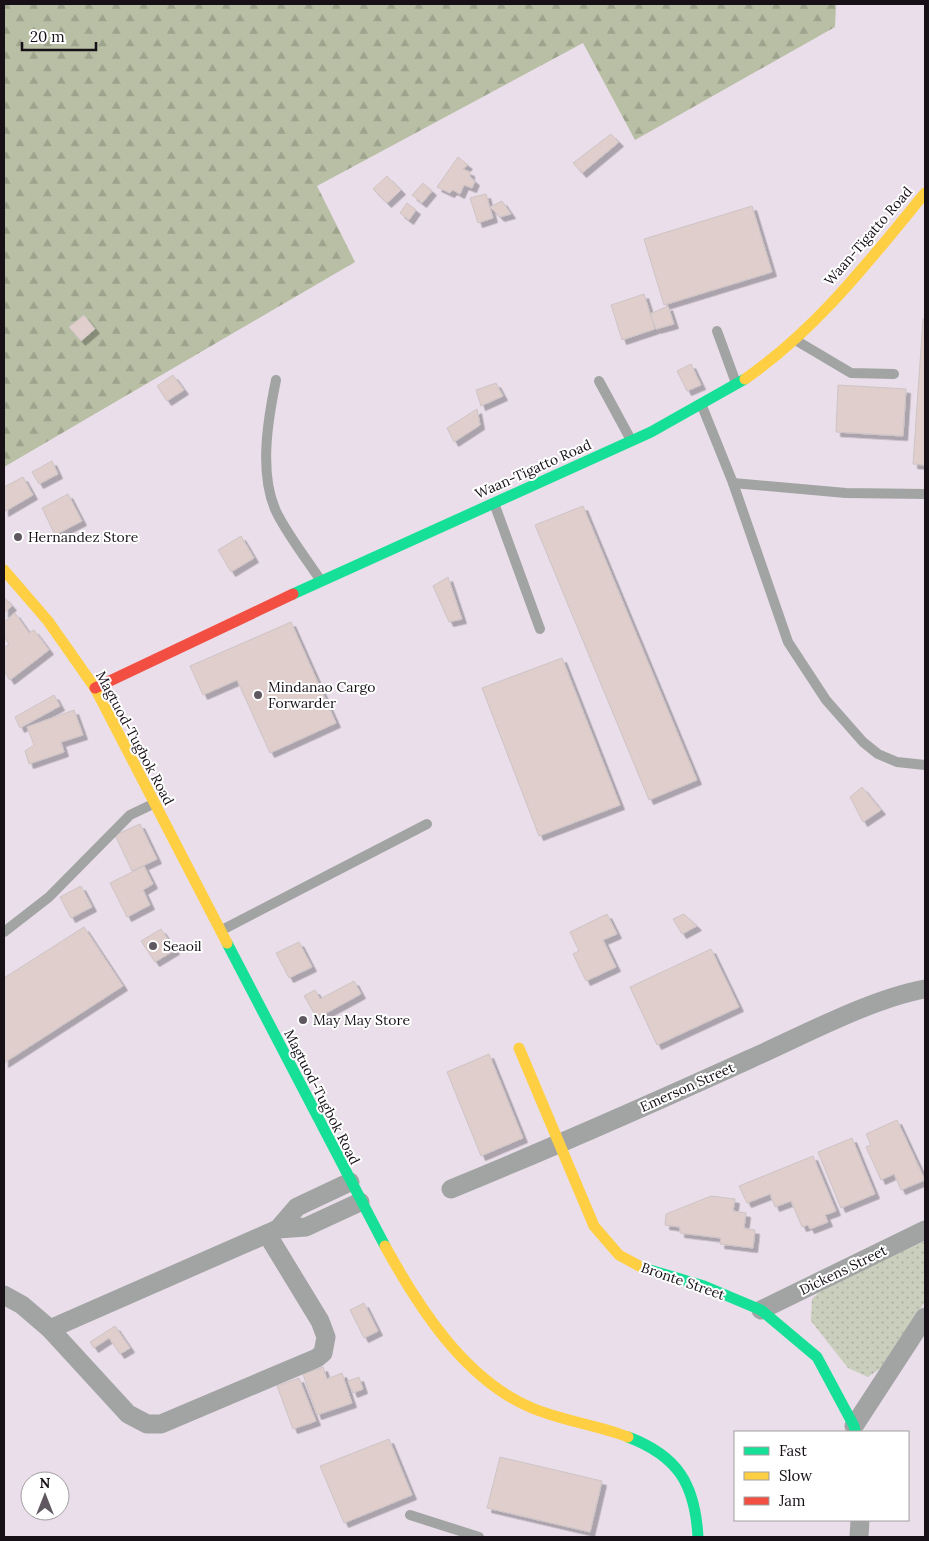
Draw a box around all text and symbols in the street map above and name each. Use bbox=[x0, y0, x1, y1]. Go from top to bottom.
scale bar bbox=[22, 20, 96, 52]
text: 20 m bbox=[30, 27, 65, 46]
street label: Waan-Tigatto Road bbox=[820, 183, 916, 289]
street label: Waan-Tigatto Road bbox=[472, 435, 594, 503]
place label: Hernandez Store bbox=[28, 528, 139, 546]
marker: Hernandez Store bbox=[12, 531, 24, 543]
street label: Magtuod-Tugbok Road bbox=[92, 668, 178, 808]
place label: Mindanao Cargo Forwarder bbox=[268, 678, 375, 712]
marker: Mindanao Cargo Forwarder bbox=[252, 689, 264, 701]
place label: Seaoil bbox=[163, 937, 202, 955]
marker: Seaoil bbox=[147, 940, 159, 952]
place label: May May Store bbox=[313, 1011, 410, 1029]
marker: May May Store bbox=[297, 1014, 309, 1026]
street label: Magtuod-Tugbok Road bbox=[280, 1026, 364, 1168]
street label: Emerson Street bbox=[637, 1058, 738, 1116]
street label: Dickens Street bbox=[796, 1241, 890, 1299]
street label: Bronte Street bbox=[639, 1258, 728, 1304]
legend bbox=[734, 1431, 909, 1521]
text: Fast bbox=[779, 1441, 807, 1460]
text: Slow bbox=[779, 1466, 812, 1485]
north arrow bbox=[20, 1471, 70, 1521]
text: N bbox=[40, 1474, 51, 1492]
text: Jam bbox=[778, 1491, 806, 1510]

